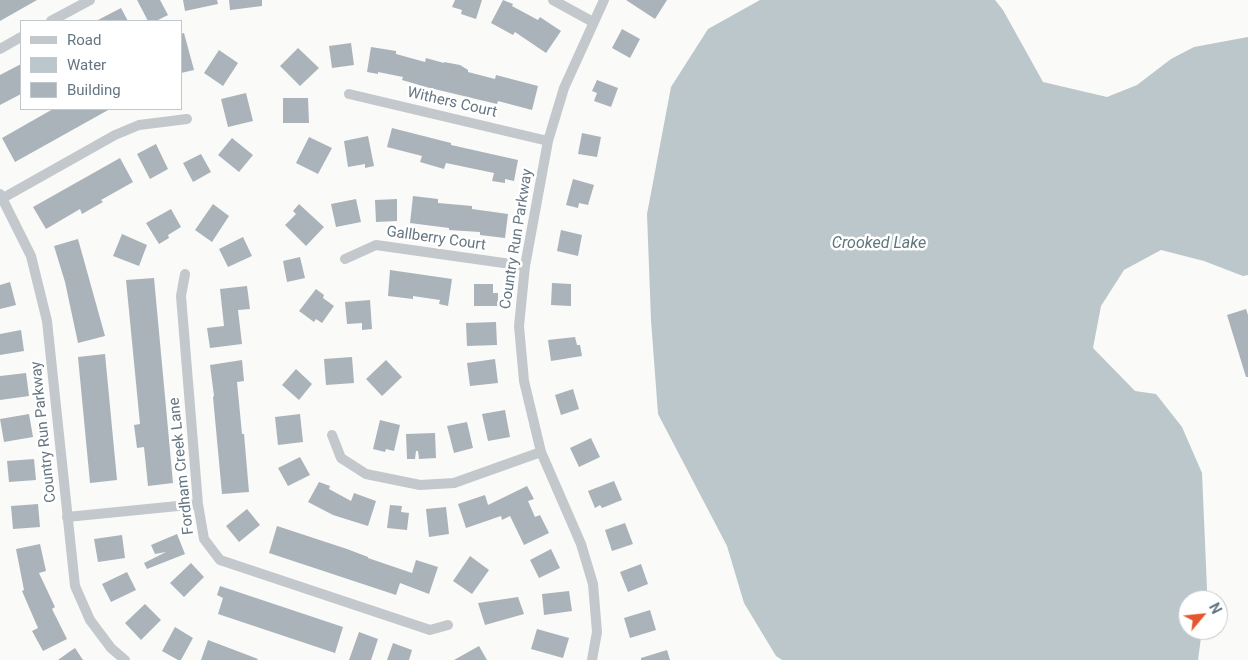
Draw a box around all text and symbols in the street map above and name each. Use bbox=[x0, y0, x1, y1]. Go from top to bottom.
legend bbox=[20, 20, 182, 110]
text: Road bbox=[67, 31, 101, 49]
text: Water bbox=[67, 56, 106, 74]
text: Building bbox=[67, 81, 121, 99]
street label: Withers Court bbox=[405, 84, 499, 122]
street label: Country Run Parkway bbox=[497, 167, 537, 311]
street label: Gallberry Court bbox=[385, 223, 487, 255]
water label: Crooked Lake bbox=[832, 234, 926, 254]
street label: Country Run Parkway bbox=[28, 360, 60, 504]
street label: Fordham Creek Lane bbox=[166, 397, 198, 535]
north arrow bbox=[1178, 590, 1228, 640]
text: N bbox=[1206, 600, 1225, 617]

